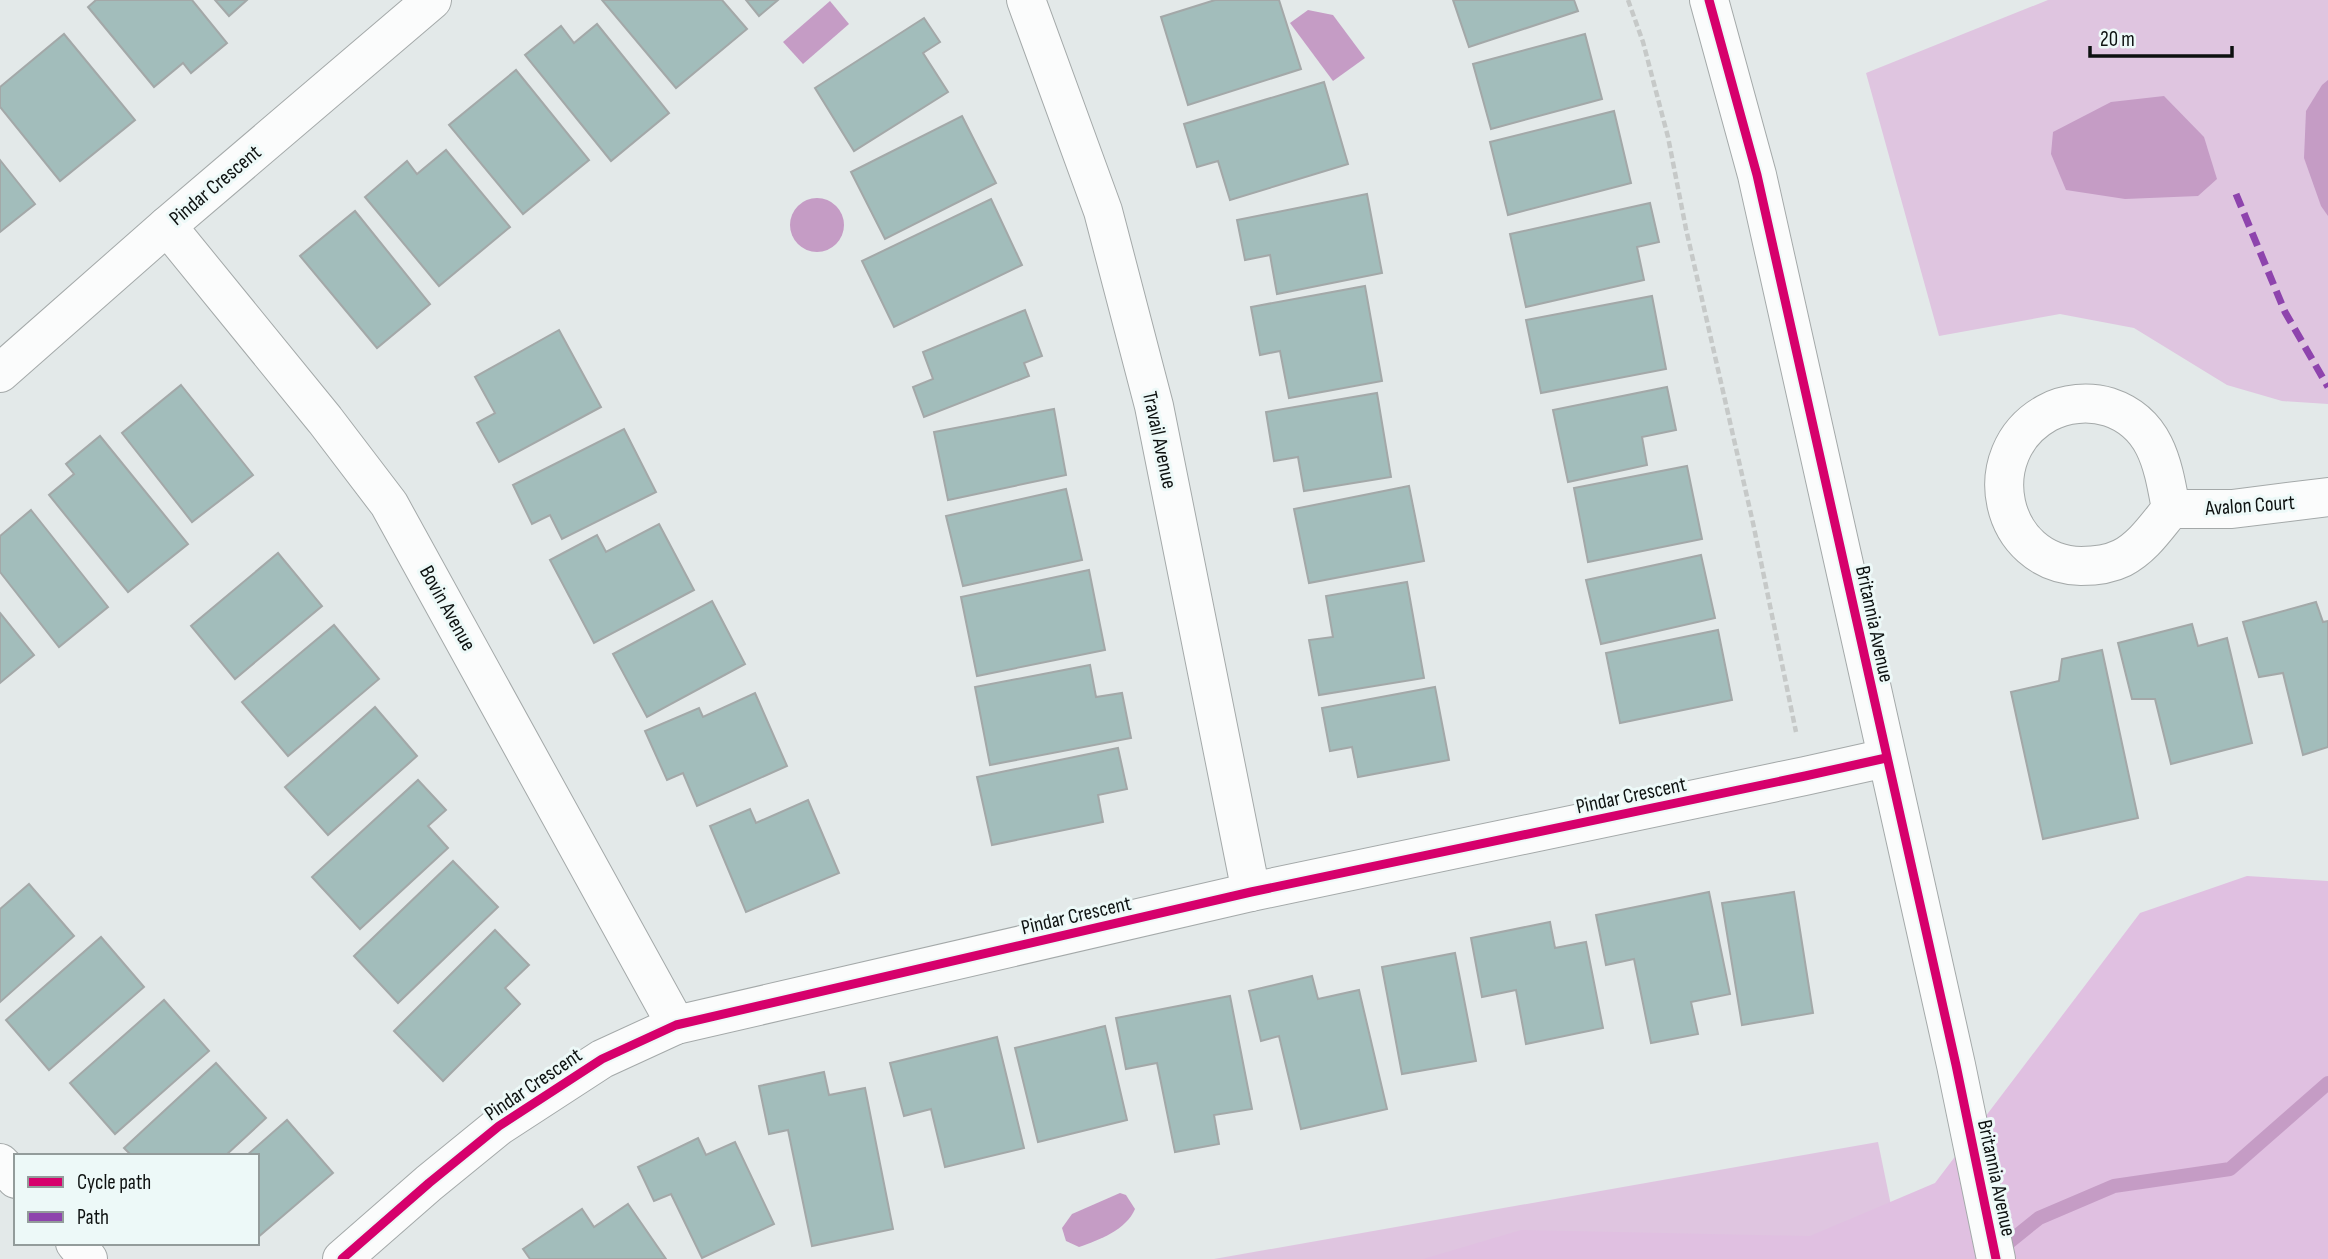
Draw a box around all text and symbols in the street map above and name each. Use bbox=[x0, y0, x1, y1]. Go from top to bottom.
scale bar bbox=[2090, 14, 2232, 58]
text: 20 m bbox=[2100, 27, 2135, 52]
street label: Pindar Crescent bbox=[164, 140, 266, 231]
street label: Travail Avenue bbox=[1137, 389, 1182, 491]
street label: Avalon Court bbox=[2203, 490, 2296, 521]
street label: Bovin Avenue bbox=[414, 561, 481, 655]
street label: Britannia Avenue bbox=[1850, 564, 1899, 685]
street label: Pindar Crescent bbox=[1574, 772, 1689, 819]
street label: Pindar Crescent bbox=[1019, 891, 1134, 940]
street label: Pindar Crescent bbox=[480, 1043, 587, 1126]
street label: Britannia Avenue bbox=[1972, 1118, 2021, 1239]
legend bbox=[14, 1154, 259, 1245]
text: Cycle path bbox=[77, 1170, 151, 1195]
text: Path bbox=[77, 1205, 109, 1230]

